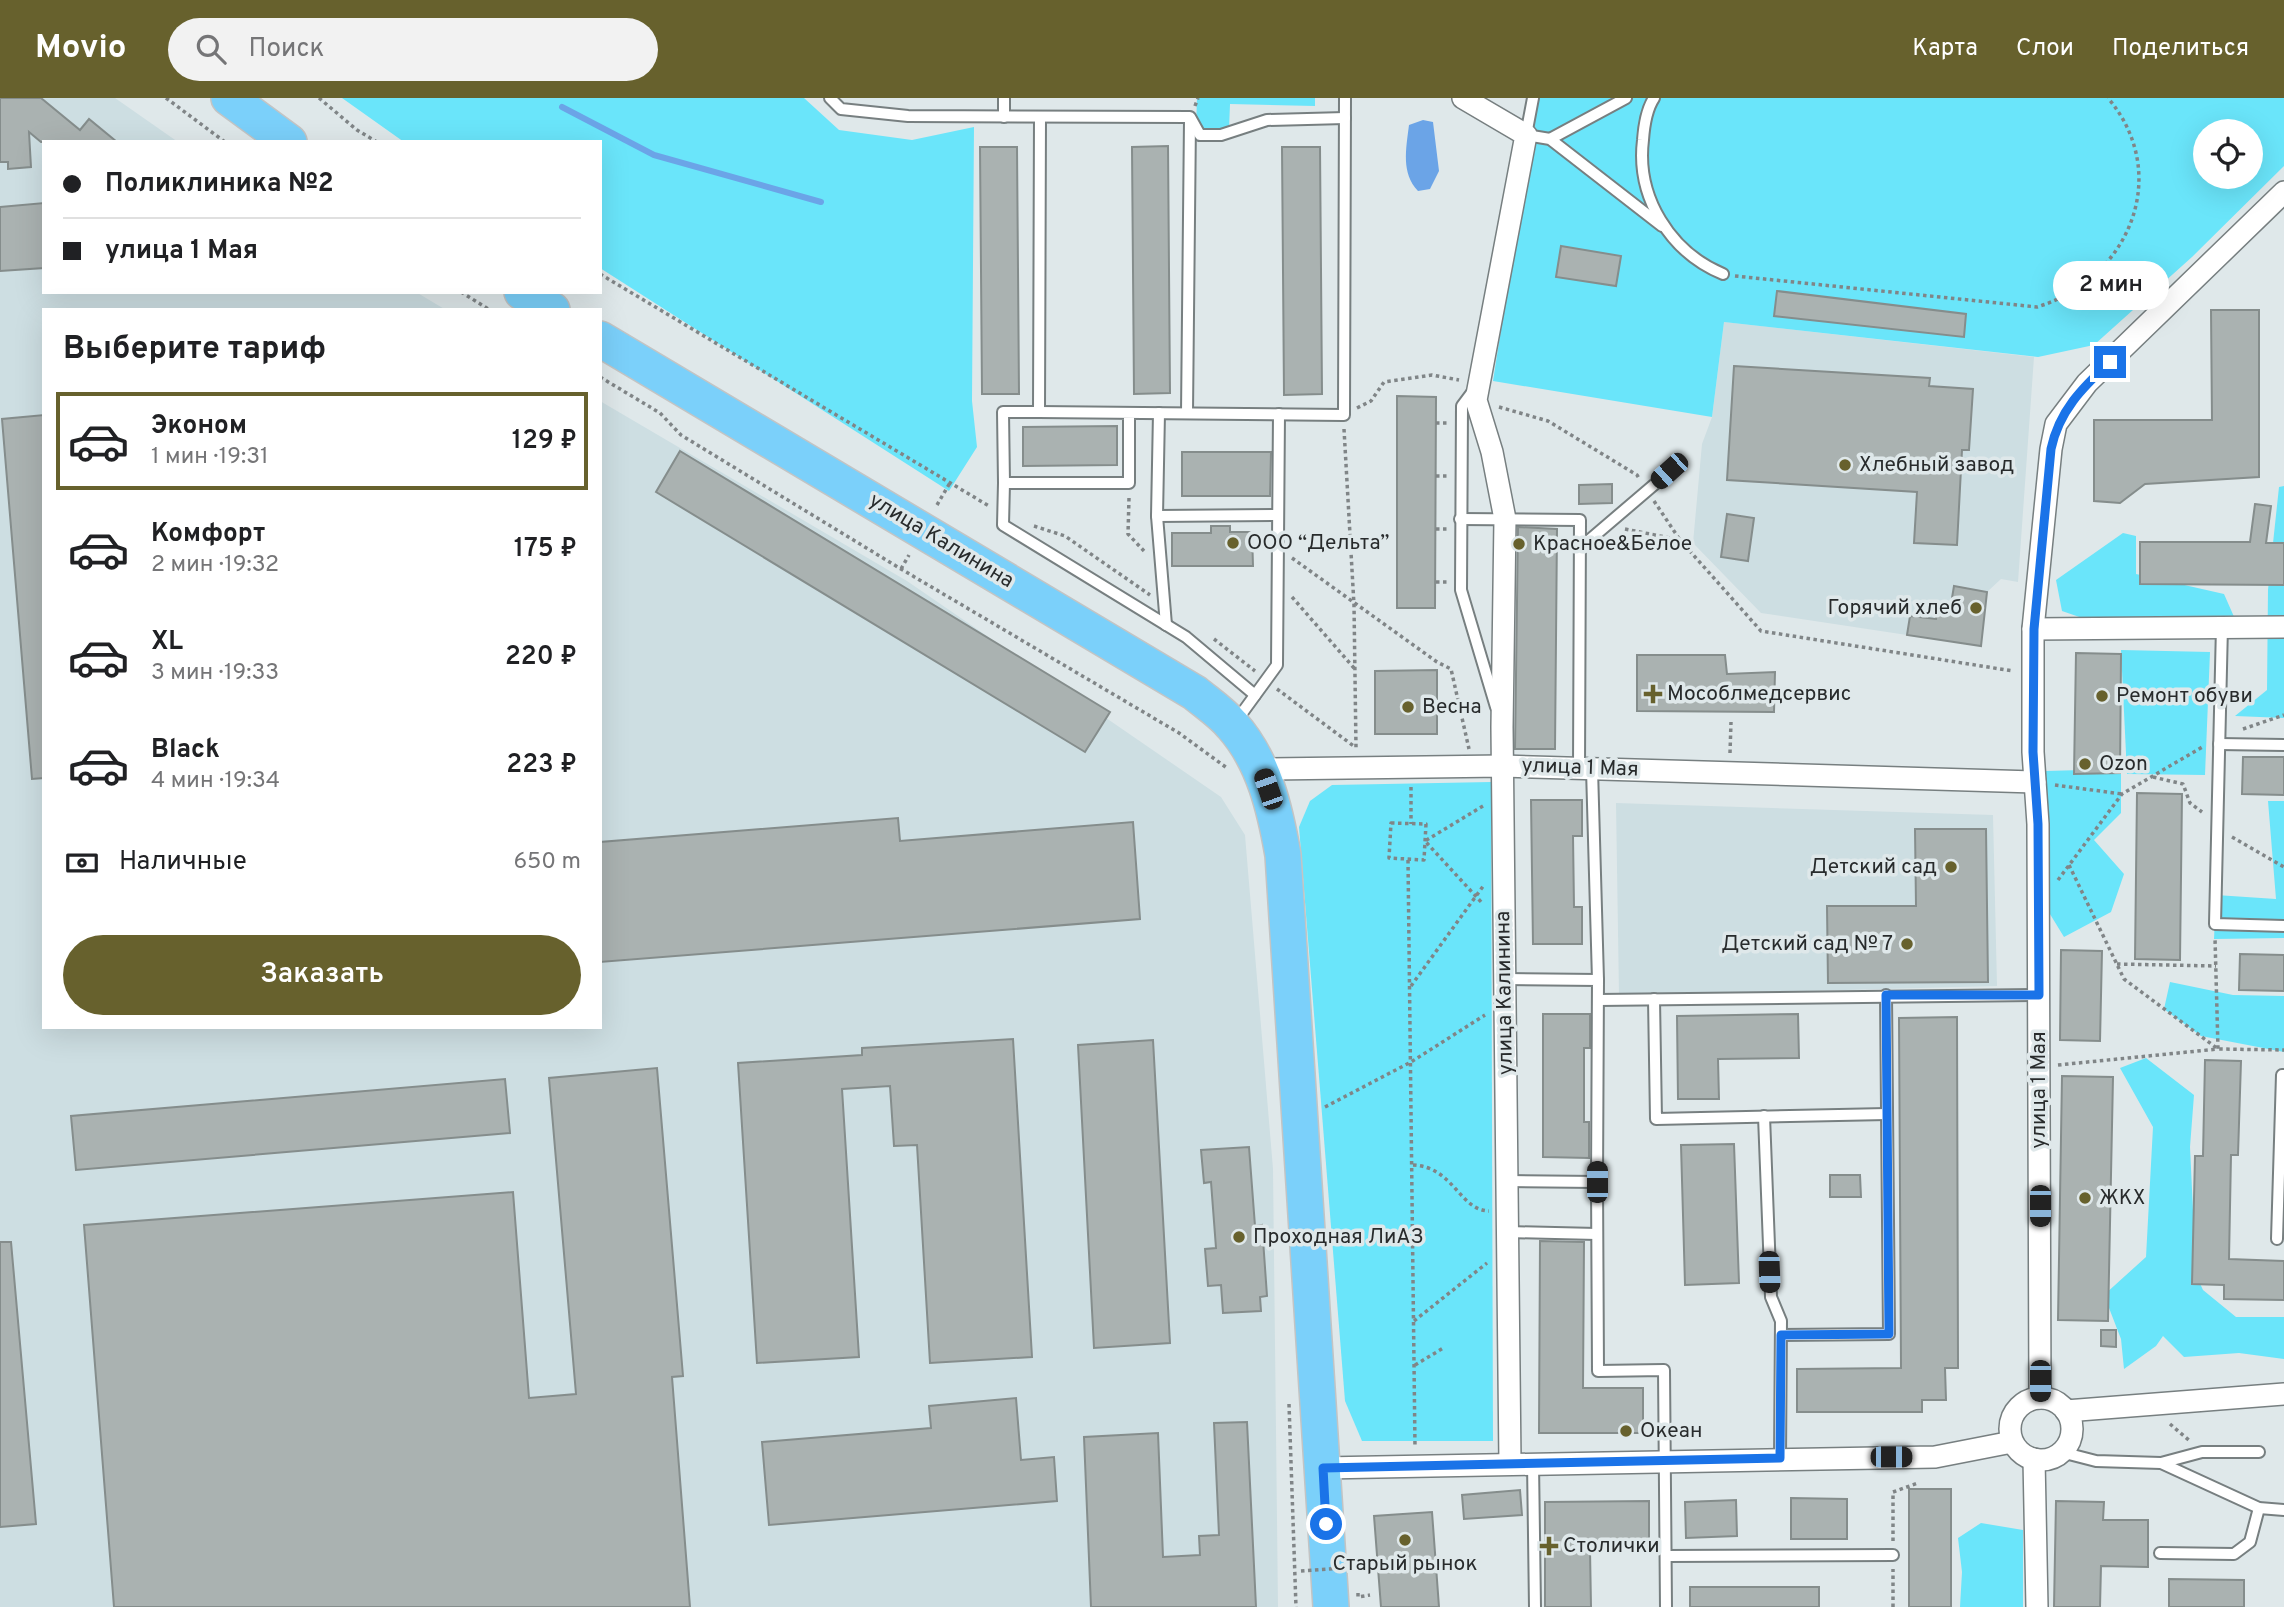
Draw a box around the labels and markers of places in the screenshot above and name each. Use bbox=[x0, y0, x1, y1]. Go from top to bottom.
place label: Хлебный завод bbox=[1859, 452, 2014, 479]
marker: Хлебный завод bbox=[1837, 457, 1853, 473]
place label: ООО “Дельта” bbox=[1247, 530, 1389, 557]
place label: Красное&Белое bbox=[1533, 531, 1692, 558]
marker: ООО “Дельта” bbox=[1225, 535, 1241, 551]
marker: Красное&Белое bbox=[1511, 536, 1527, 552]
place label: Горячий хлеб bbox=[1828, 595, 1962, 622]
marker: Горячий хлеб bbox=[1968, 600, 1984, 616]
place label: Мособлмедсервис bbox=[1667, 681, 1851, 708]
place label: Ремонт обуви bbox=[2116, 683, 2253, 710]
marker: Мособлмедсервис bbox=[1645, 686, 1661, 702]
marker: Ремонт обуви bbox=[2094, 688, 2110, 704]
place label: Весна bbox=[1422, 694, 1482, 721]
marker: Весна bbox=[1400, 699, 1416, 715]
place label: Ozon bbox=[2099, 751, 2148, 778]
marker: Ozon bbox=[2077, 756, 2093, 772]
place label: Детский сад bbox=[1810, 854, 1937, 881]
marker: Детский сад bbox=[1943, 859, 1959, 875]
place label: Детский сад № 7 bbox=[1721, 931, 1893, 958]
marker: Детский сад № 7 bbox=[1899, 936, 1915, 952]
place label: ЖКХ bbox=[2099, 1185, 2145, 1212]
marker: ЖКХ bbox=[2077, 1190, 2093, 1206]
place label: Проходная ЛиАЗ bbox=[1253, 1224, 1424, 1251]
marker: Проходная ЛиАЗ bbox=[1231, 1229, 1247, 1245]
place label: Океан bbox=[1640, 1418, 1702, 1445]
marker: Океан bbox=[1618, 1423, 1634, 1439]
marker: Старый рынок bbox=[1397, 1532, 1413, 1548]
place label: Столички bbox=[1563, 1533, 1660, 1560]
marker: Столички bbox=[1541, 1538, 1557, 1554]
place label: Старый рынок bbox=[1333, 1551, 1477, 1578]

